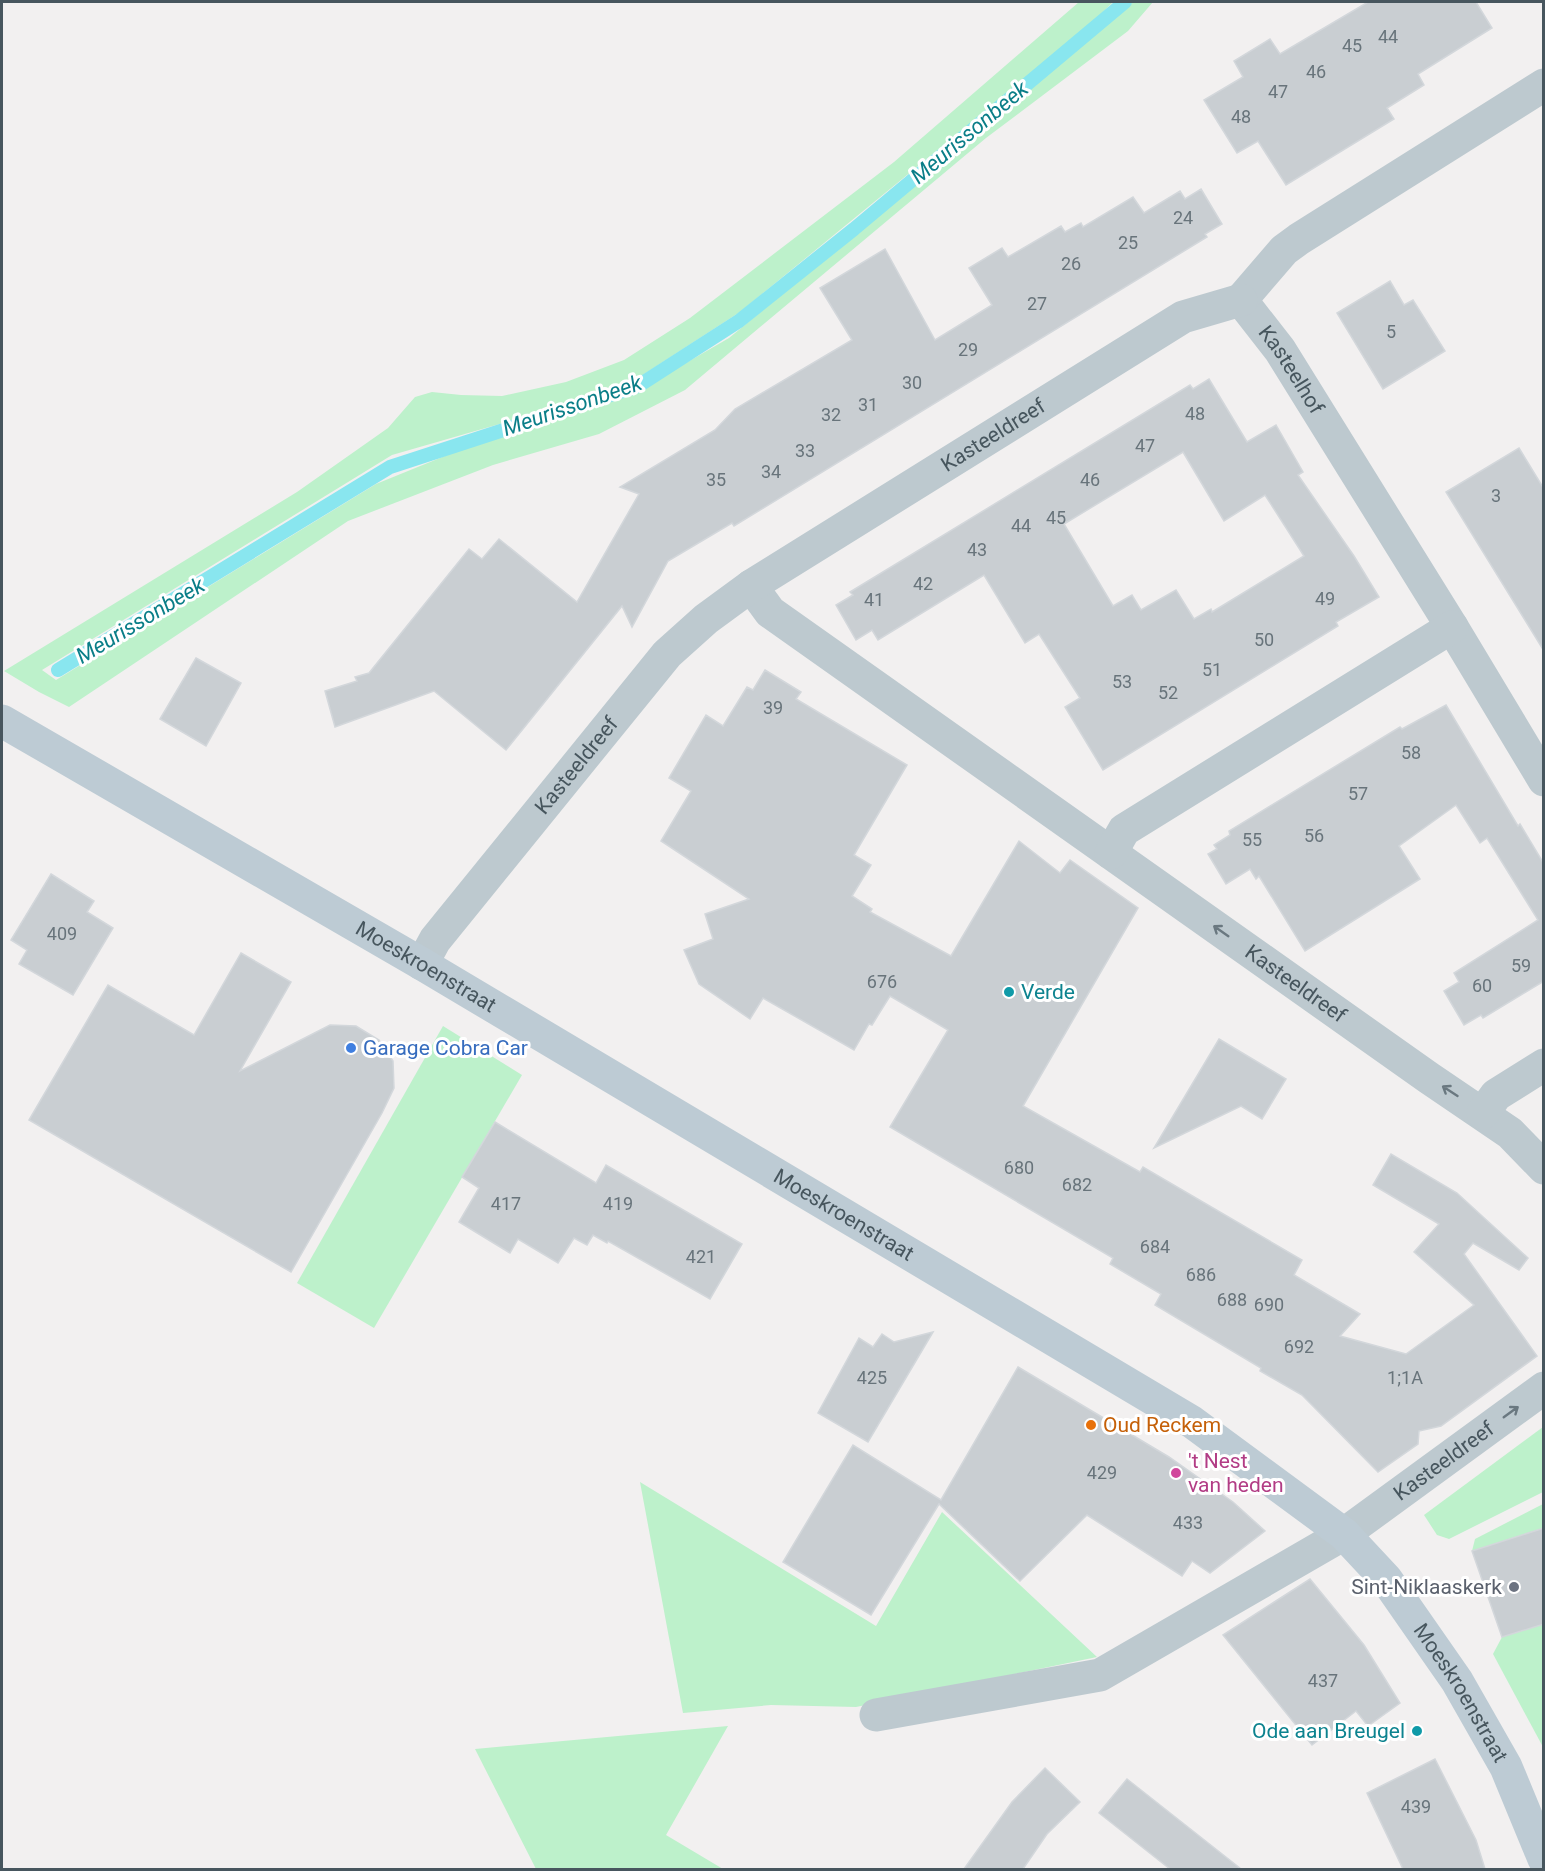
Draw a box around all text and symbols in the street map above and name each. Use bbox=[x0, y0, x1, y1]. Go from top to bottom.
house number: 44 bbox=[1378, 26, 1398, 47]
house number: 45 bbox=[1342, 35, 1362, 56]
house number: 46 bbox=[1306, 61, 1326, 82]
water label: Meurissonbeek bbox=[906, 75, 1034, 189]
house number: 47 bbox=[1268, 81, 1288, 102]
house number: 48 bbox=[1231, 106, 1251, 127]
house number: 24 bbox=[1173, 207, 1193, 228]
house number: 25 bbox=[1118, 232, 1138, 253]
house number: 26 bbox=[1061, 253, 1081, 274]
house number: 27 bbox=[1027, 293, 1047, 314]
street label: Kasteelhof bbox=[1253, 321, 1329, 419]
house number: 5 bbox=[1386, 321, 1396, 342]
house number: 29 bbox=[958, 339, 978, 360]
water label: Meurissonbeek bbox=[499, 370, 646, 441]
house number: 30 bbox=[902, 372, 922, 393]
street label: Kasteeldreef bbox=[937, 393, 1050, 477]
house number: 31 bbox=[858, 394, 878, 415]
house number: 48 bbox=[1185, 403, 1205, 424]
house number: 32 bbox=[821, 404, 841, 425]
house number: 47 bbox=[1135, 435, 1155, 456]
house number: 33 bbox=[795, 440, 815, 461]
house number: 34 bbox=[761, 461, 781, 482]
house number: 35 bbox=[706, 469, 726, 490]
house number: 46 bbox=[1080, 469, 1100, 490]
house number: 3 bbox=[1491, 485, 1501, 506]
house number: 45 bbox=[1046, 507, 1066, 528]
house number: 44 bbox=[1011, 515, 1031, 536]
house number: 43 bbox=[967, 539, 987, 560]
water label: Meurissonbeek bbox=[71, 572, 210, 669]
house number: 42 bbox=[913, 573, 933, 594]
house number: 49 bbox=[1315, 588, 1335, 609]
house number: 41 bbox=[864, 589, 884, 610]
house number: 50 bbox=[1254, 629, 1274, 650]
house number: 51 bbox=[1202, 659, 1222, 680]
house number: 53 bbox=[1112, 671, 1132, 692]
house number: 52 bbox=[1158, 682, 1178, 703]
house number: 39 bbox=[763, 697, 783, 718]
street label: Kasteeldreef bbox=[530, 712, 624, 819]
house number: 58 bbox=[1401, 742, 1421, 763]
house number: 57 bbox=[1348, 783, 1368, 804]
house number: 56 bbox=[1304, 825, 1324, 846]
house number: 55 bbox=[1242, 829, 1262, 850]
street label: Moeskroenstraat bbox=[351, 916, 501, 1017]
house number: 409 bbox=[47, 923, 77, 944]
one-way arrow bbox=[1214, 925, 1230, 937]
street label: Kasteeldreef bbox=[1241, 940, 1351, 1028]
house number: 59 bbox=[1511, 955, 1531, 976]
house number: 676 bbox=[867, 971, 897, 992]
house number: 60 bbox=[1472, 975, 1492, 996]
place label: Verde bbox=[1021, 980, 1075, 1004]
marker: Verde bbox=[1002, 985, 1016, 999]
place label: Garage Cobra Car bbox=[363, 1036, 528, 1060]
marker: Garage Cobra Car bbox=[344, 1041, 358, 1055]
one-way arrow bbox=[1442, 1085, 1459, 1097]
house number: 680 bbox=[1004, 1157, 1034, 1178]
street label: Moeskroenstraat bbox=[769, 1164, 918, 1266]
house number: 682 bbox=[1062, 1174, 1092, 1195]
house number: 417 bbox=[491, 1193, 521, 1214]
house number: 419 bbox=[603, 1193, 633, 1214]
house number: 684 bbox=[1140, 1236, 1170, 1257]
house number: 421 bbox=[686, 1246, 716, 1267]
house number: 686 bbox=[1186, 1264, 1216, 1285]
house number: 688 bbox=[1217, 1289, 1247, 1310]
house number: 690 bbox=[1254, 1294, 1284, 1315]
house number: 692 bbox=[1284, 1336, 1314, 1357]
house number: 425 bbox=[857, 1367, 887, 1388]
house number: 1;1A bbox=[1387, 1367, 1423, 1388]
one-way arrow bbox=[1503, 1406, 1519, 1418]
place label: Oud Reckem bbox=[1103, 1413, 1221, 1437]
street label: Kasteeldreef bbox=[1389, 1416, 1499, 1506]
marker: Oud Reckem bbox=[1084, 1418, 1098, 1432]
place label: 't Nest van heden bbox=[1188, 1449, 1284, 1497]
house number: 429 bbox=[1087, 1462, 1117, 1483]
marker: 't Nest van heden bbox=[1169, 1466, 1183, 1480]
house number: 433 bbox=[1173, 1512, 1203, 1533]
place label: Sint-Niklaaskerk bbox=[1351, 1575, 1502, 1599]
marker: Sint-Niklaaskerk bbox=[1507, 1580, 1521, 1594]
street label: Moeskroenstraat bbox=[1409, 1619, 1513, 1767]
house number: 437 bbox=[1308, 1670, 1338, 1691]
place label: Ode aan Breugel bbox=[1252, 1719, 1405, 1743]
marker: Ode aan Breugel bbox=[1410, 1724, 1424, 1738]
house number: 439 bbox=[1401, 1796, 1431, 1817]

